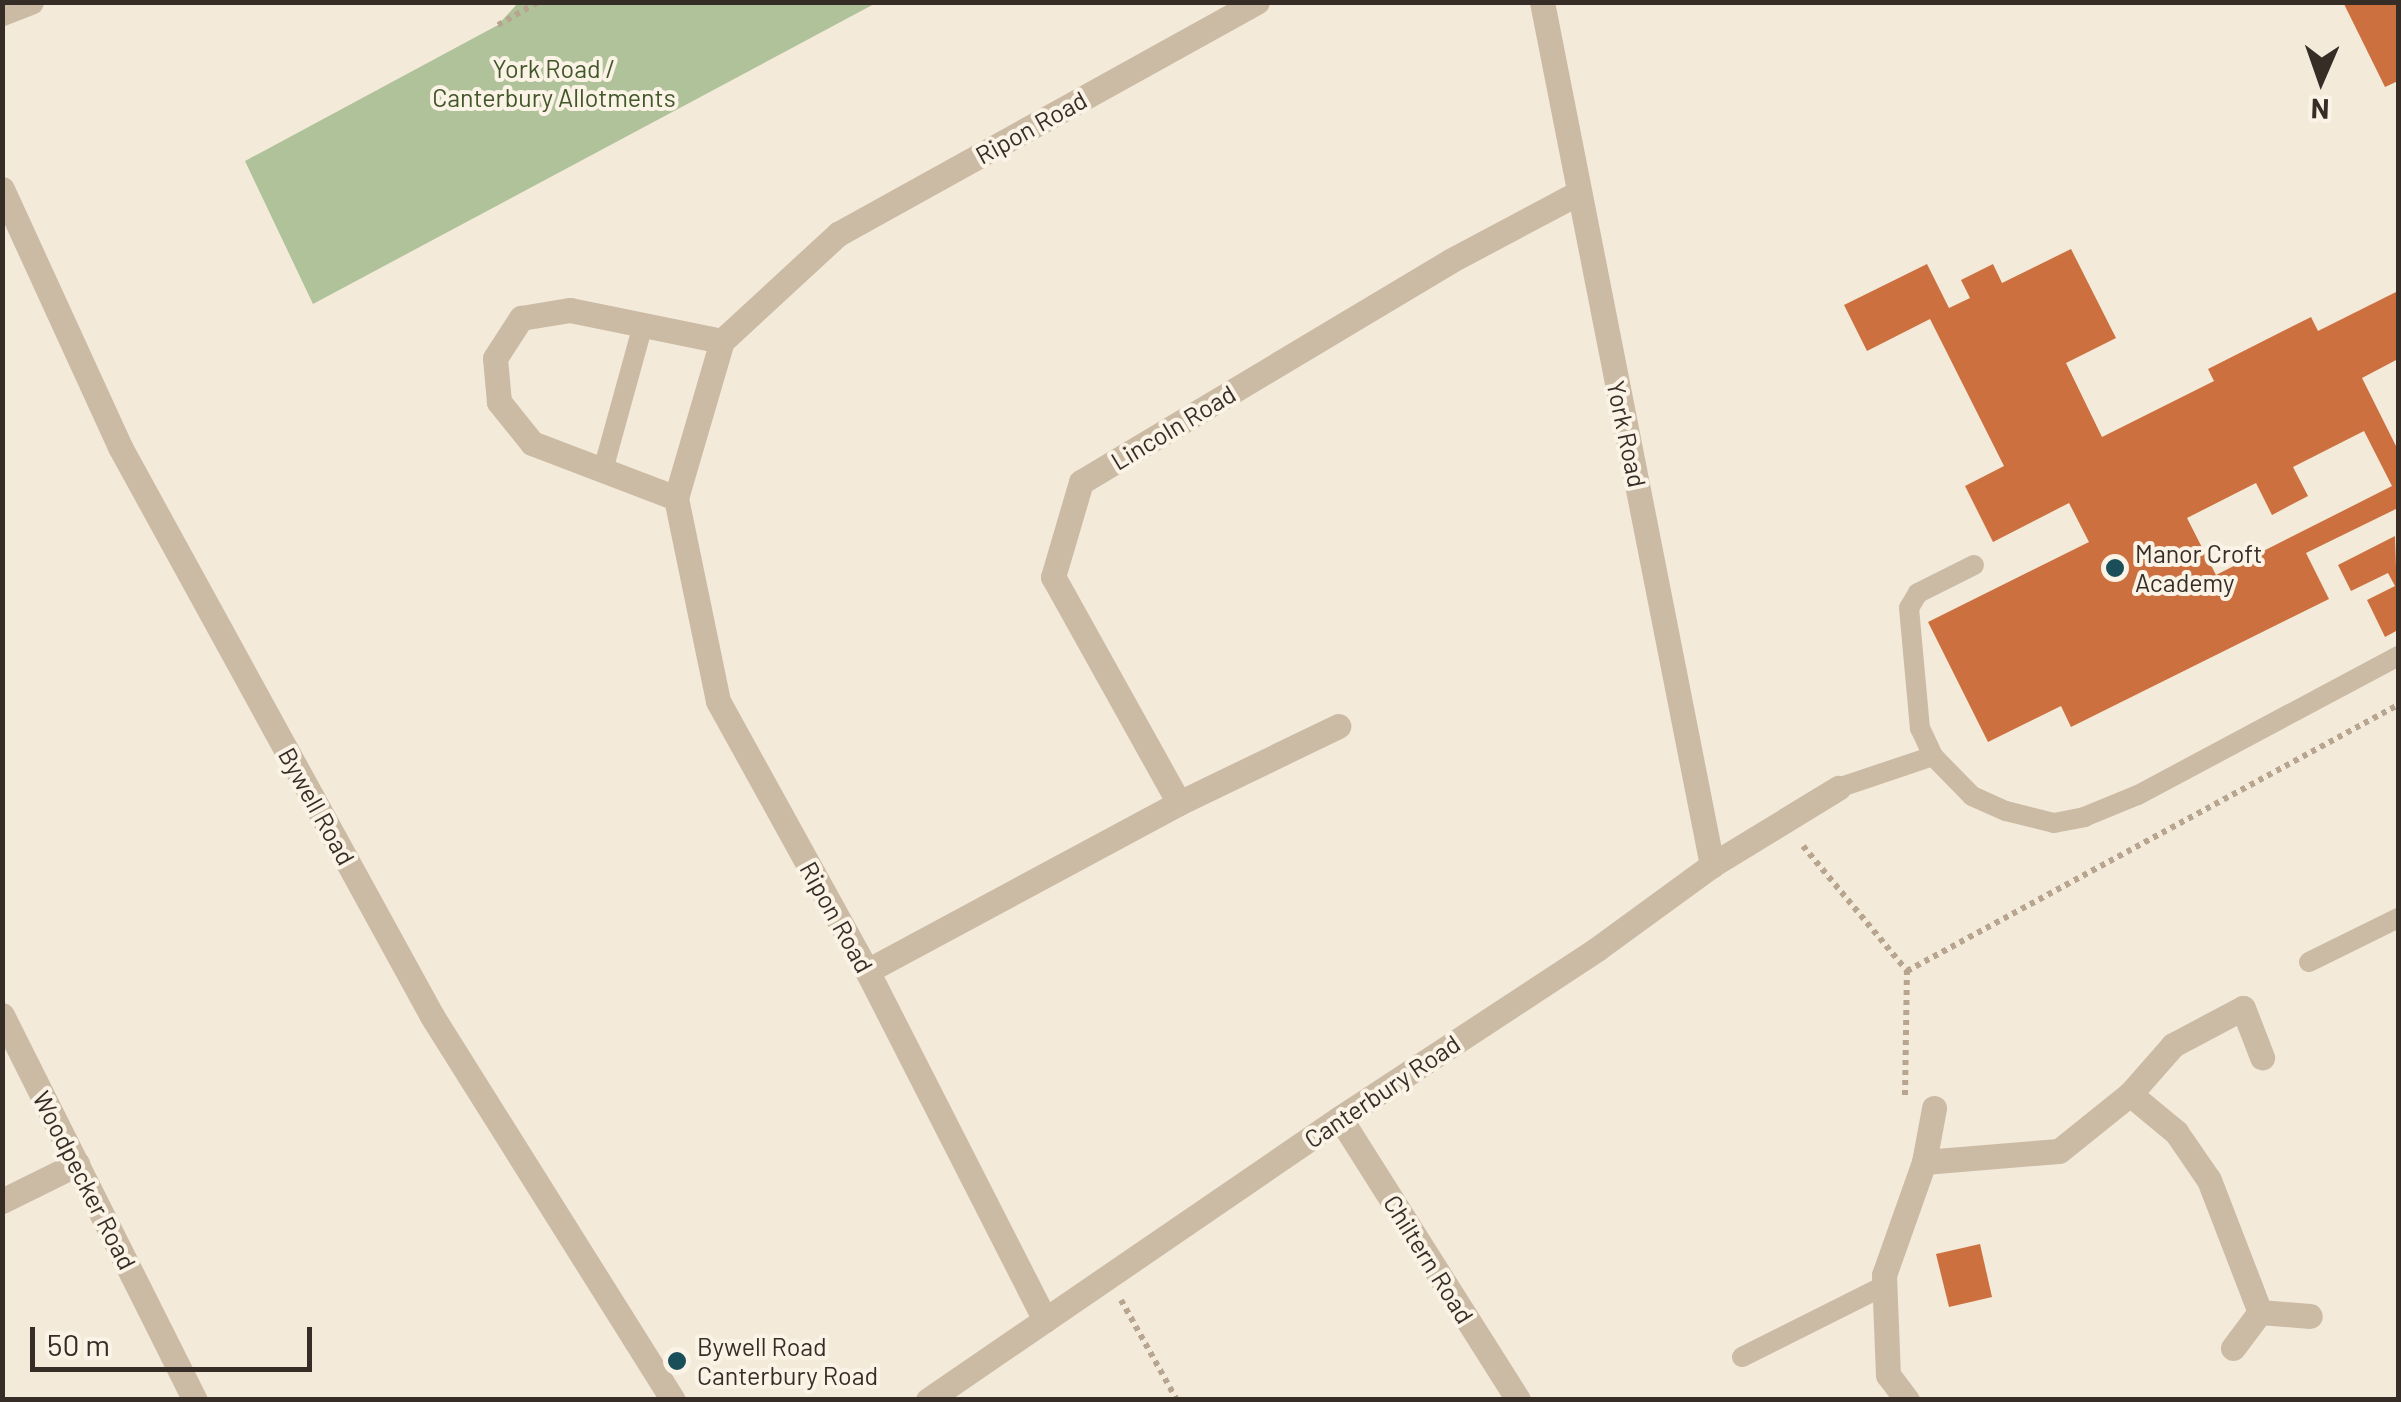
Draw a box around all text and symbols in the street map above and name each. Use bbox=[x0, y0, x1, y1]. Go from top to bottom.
north arrow bbox=[2271, 30, 2371, 130]
park label: York Road / Canterbury Allotments bbox=[432, 54, 676, 113]
street label: Ripon Road bbox=[970, 84, 1092, 170]
text: N bbox=[2310, 93, 2330, 127]
street label: Lincoln Road bbox=[1105, 378, 1241, 476]
street label: York Road bbox=[1601, 378, 1653, 490]
place label: Manor Croft Academy bbox=[2135, 539, 2262, 598]
marker: Manor Croft Academy bbox=[2104, 557, 2126, 579]
street label: Bywell Road bbox=[272, 742, 362, 870]
street label: Ripon Road bbox=[794, 856, 880, 978]
street label: Canterbury Road bbox=[1299, 1028, 1465, 1154]
street label: Woodpecker Road bbox=[27, 1086, 143, 1274]
street label: Chiltern Road bbox=[1378, 1189, 1480, 1329]
scale bar bbox=[35, 1307, 318, 1369]
text: 50 m bbox=[47, 1326, 110, 1362]
place label: Bywell Road Canterbury Road bbox=[697, 1332, 878, 1391]
marker: Bywell Road Canterbury Road bbox=[666, 1350, 688, 1372]

